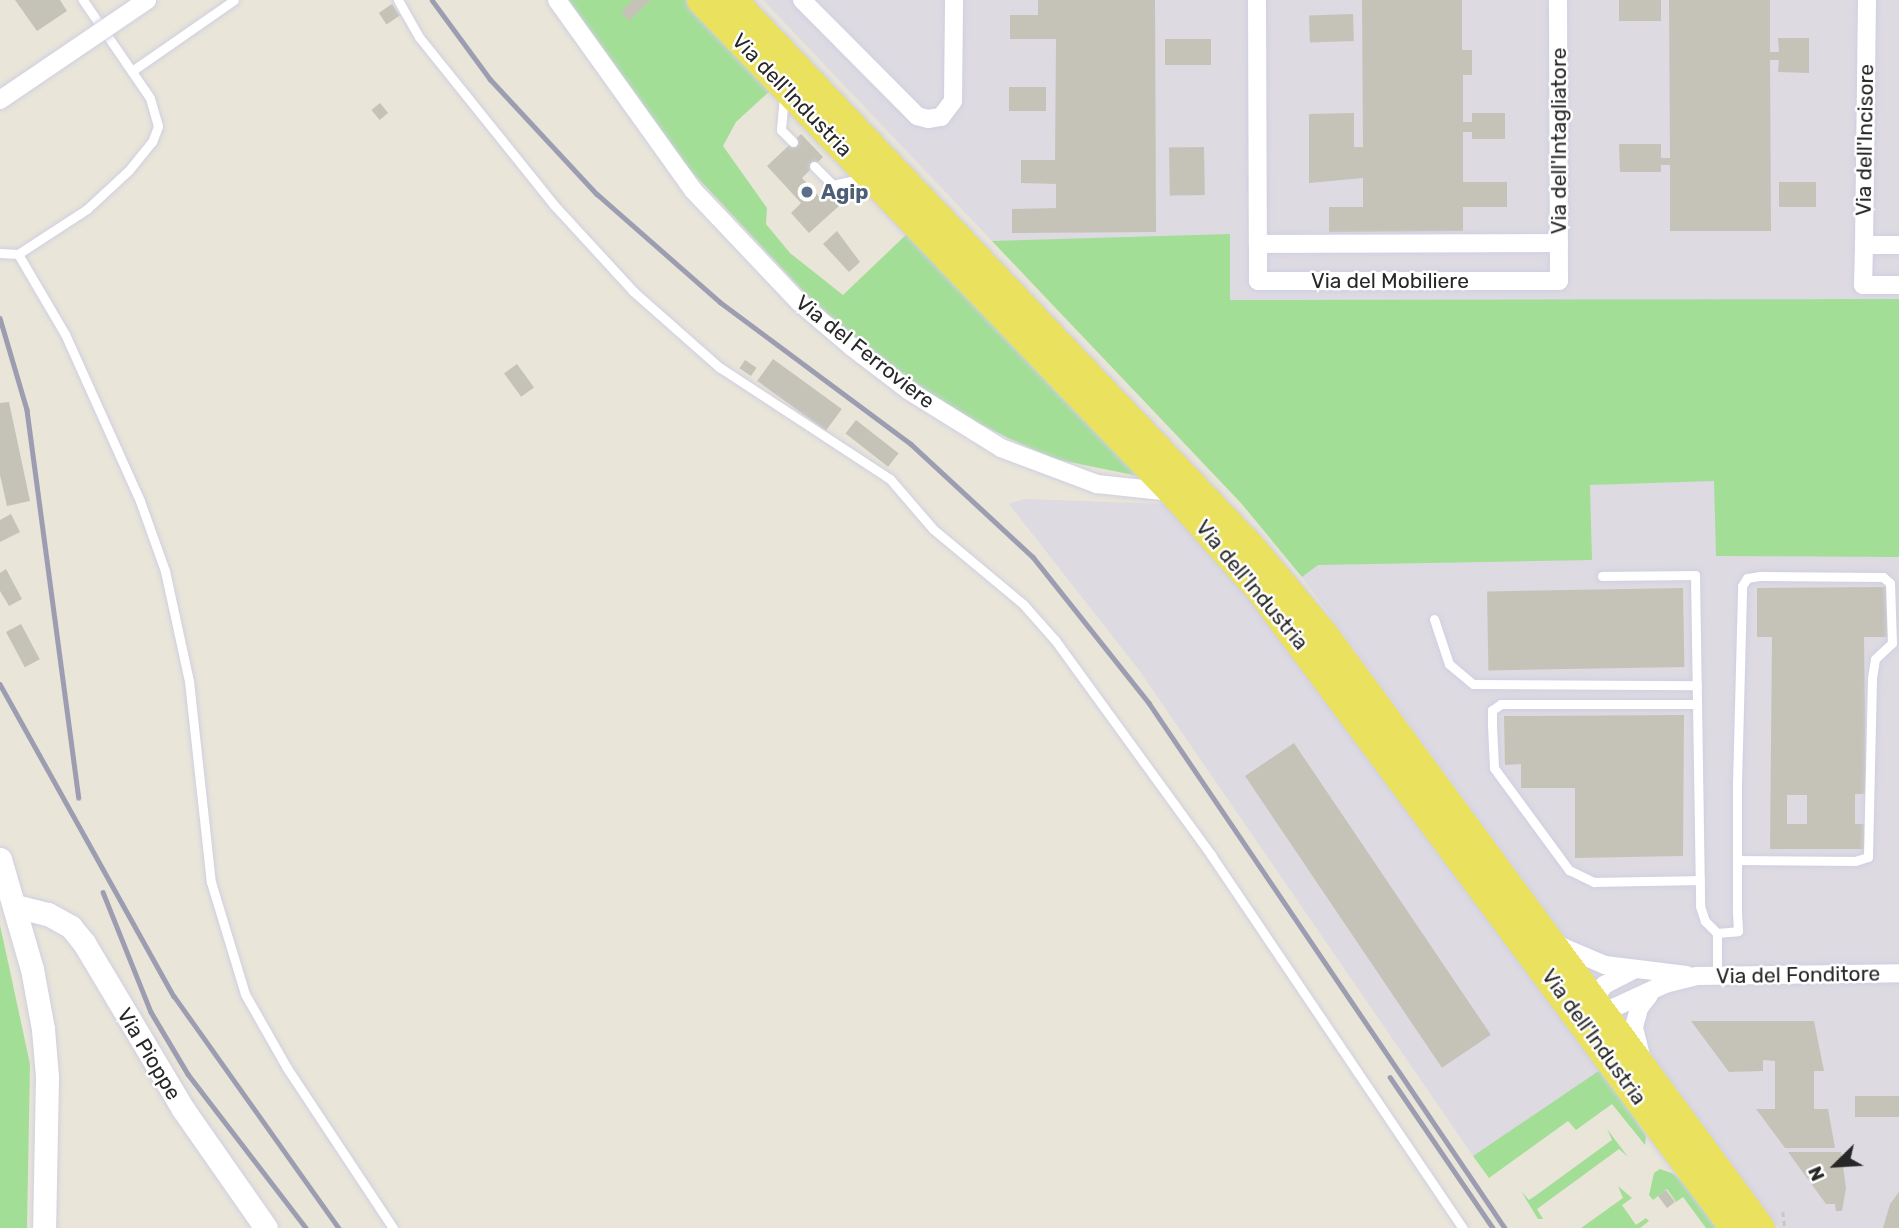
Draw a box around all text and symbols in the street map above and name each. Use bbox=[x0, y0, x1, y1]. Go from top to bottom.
street label: Via dell'Industria bbox=[727, 28, 857, 162]
street label: Via dell'Intagliatore bbox=[1546, 48, 1572, 234]
street label: Via dell'Incisore bbox=[1851, 64, 1879, 216]
place label: Agip bbox=[821, 179, 868, 205]
marker: Agip bbox=[799, 184, 815, 200]
street label: Via del Mobiliere bbox=[1311, 268, 1469, 294]
street label: Via del Ferroviere bbox=[791, 290, 939, 414]
street label: Via dell'Industria bbox=[1190, 515, 1314, 655]
street label: Via del Fonditore bbox=[1716, 961, 1880, 989]
street label: Via dell'Industria bbox=[1536, 964, 1652, 1110]
street label: Via Pioppe bbox=[112, 1003, 186, 1105]
north arrow bbox=[1801, 1130, 1871, 1200]
text: N bbox=[1803, 1163, 1830, 1185]

